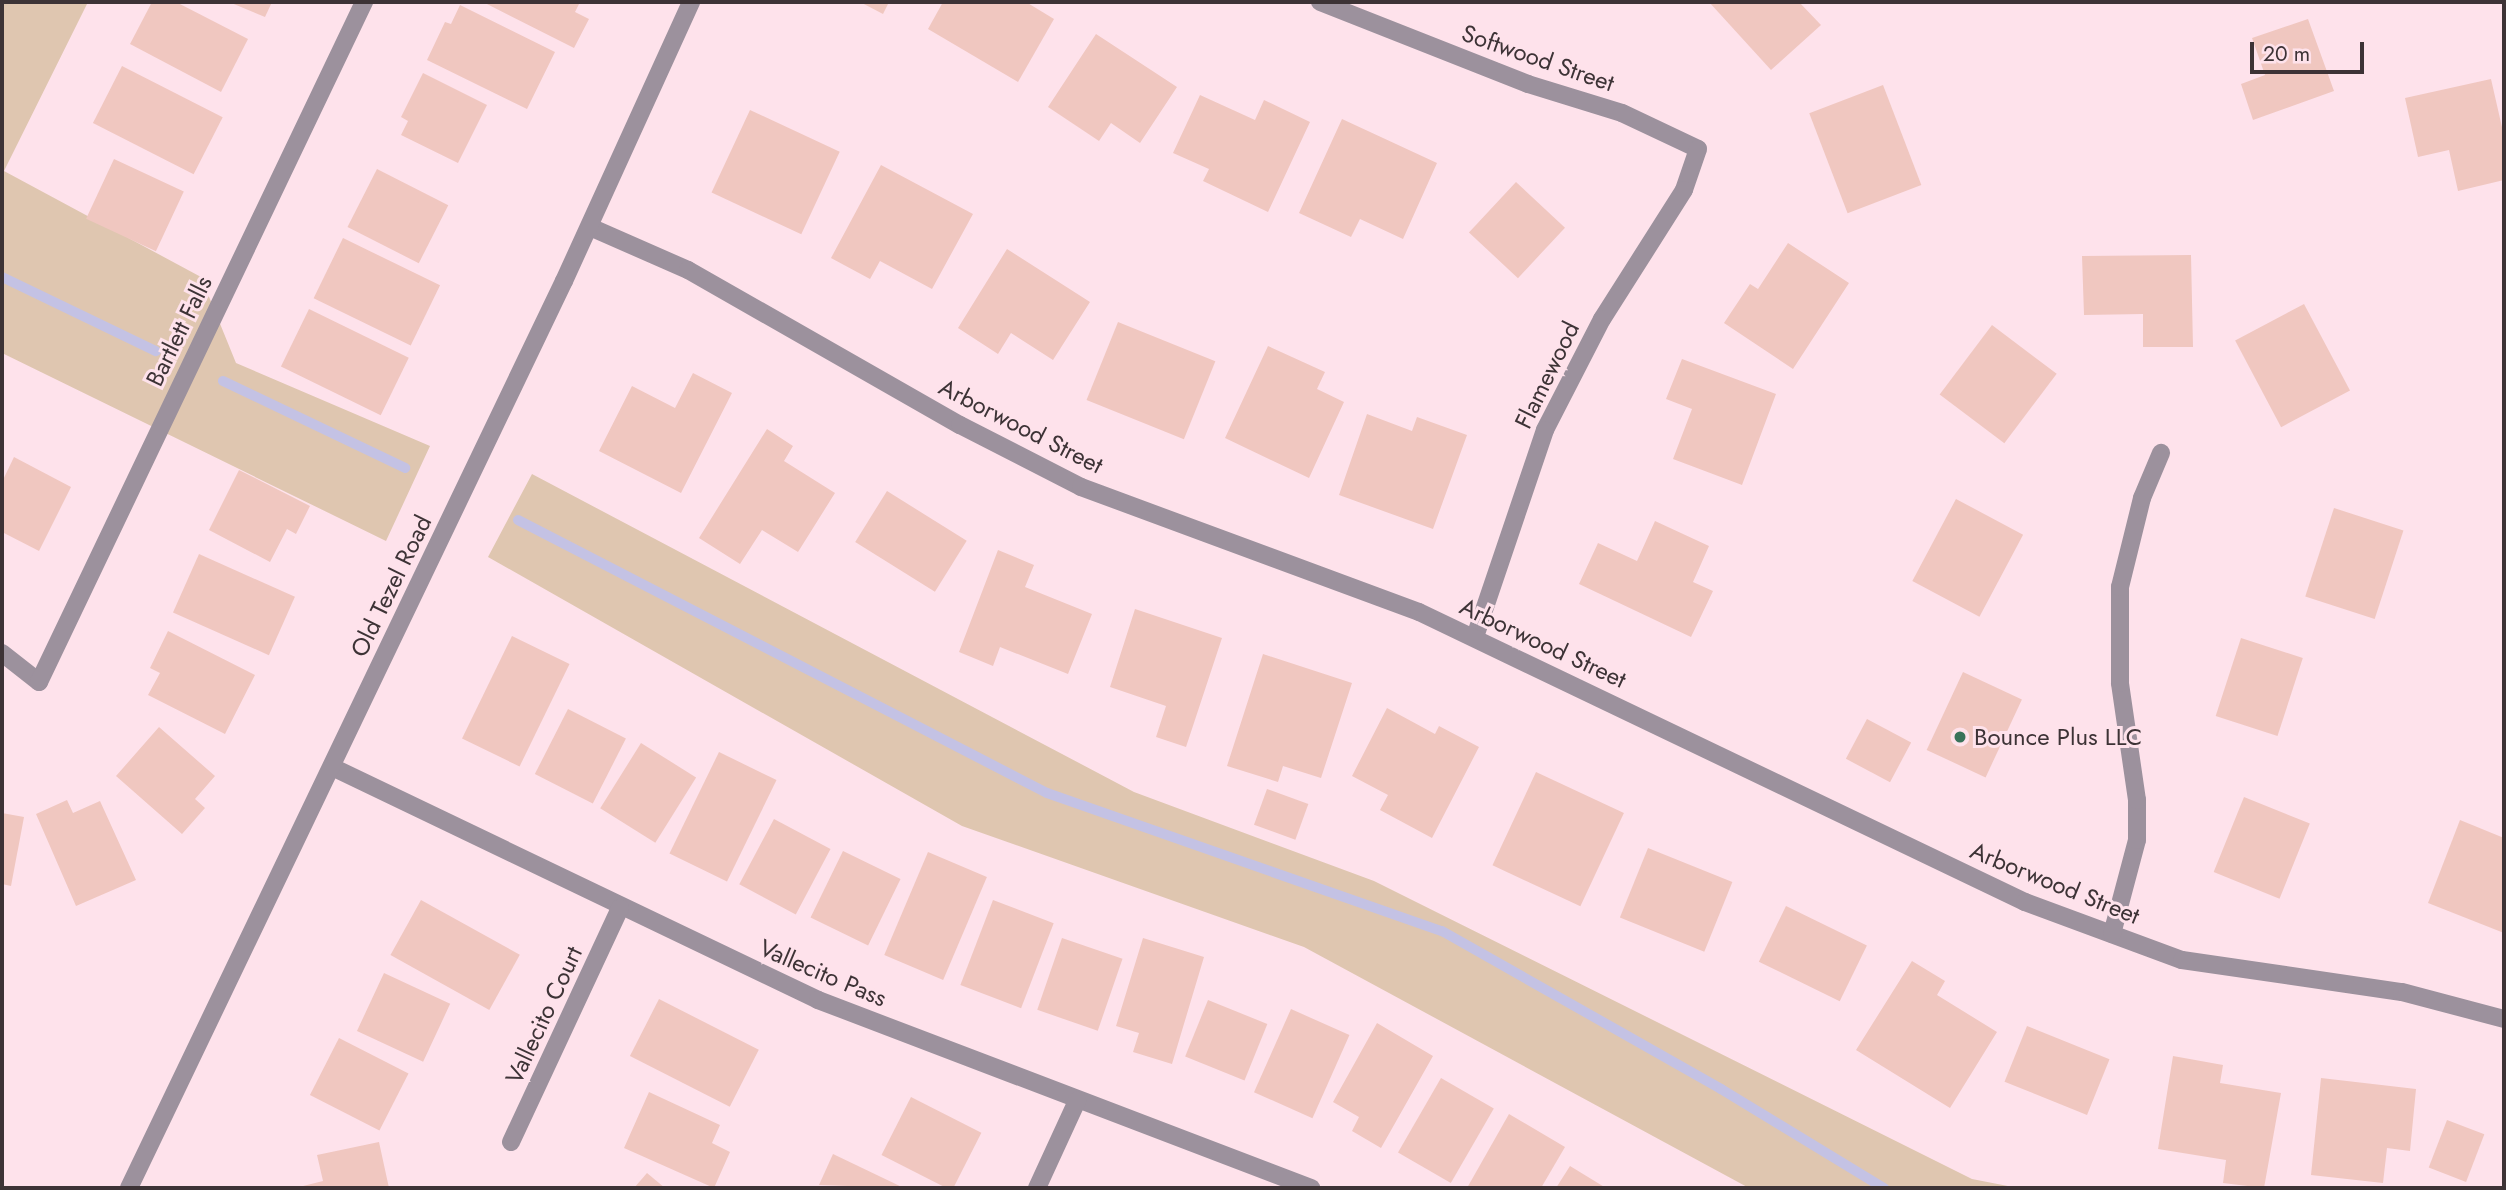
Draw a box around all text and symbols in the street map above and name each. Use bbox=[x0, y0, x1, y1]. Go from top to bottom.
street label: Softwood Street bbox=[1458, 18, 1618, 98]
scale bar bbox=[2254, 28, 2368, 72]
text: 20 m bbox=[2263, 39, 2310, 69]
street label: Bartlett Falls bbox=[140, 271, 218, 391]
street label: Flamewood bbox=[1509, 317, 1585, 433]
street label: Arborwood Street bbox=[934, 372, 1108, 480]
street label: Old Tezel Road bbox=[344, 511, 438, 661]
street label: Arborwood Street bbox=[1455, 592, 1631, 694]
place label: Bounce Plus LLC bbox=[1974, 723, 2142, 751]
marker: Bounce Plus LLC bbox=[1952, 729, 1968, 745]
street label: Arborwood Street bbox=[1966, 836, 2144, 930]
street label: Vallecito Pass bbox=[755, 933, 891, 1013]
street label: Vallecito Court bbox=[500, 942, 588, 1088]

